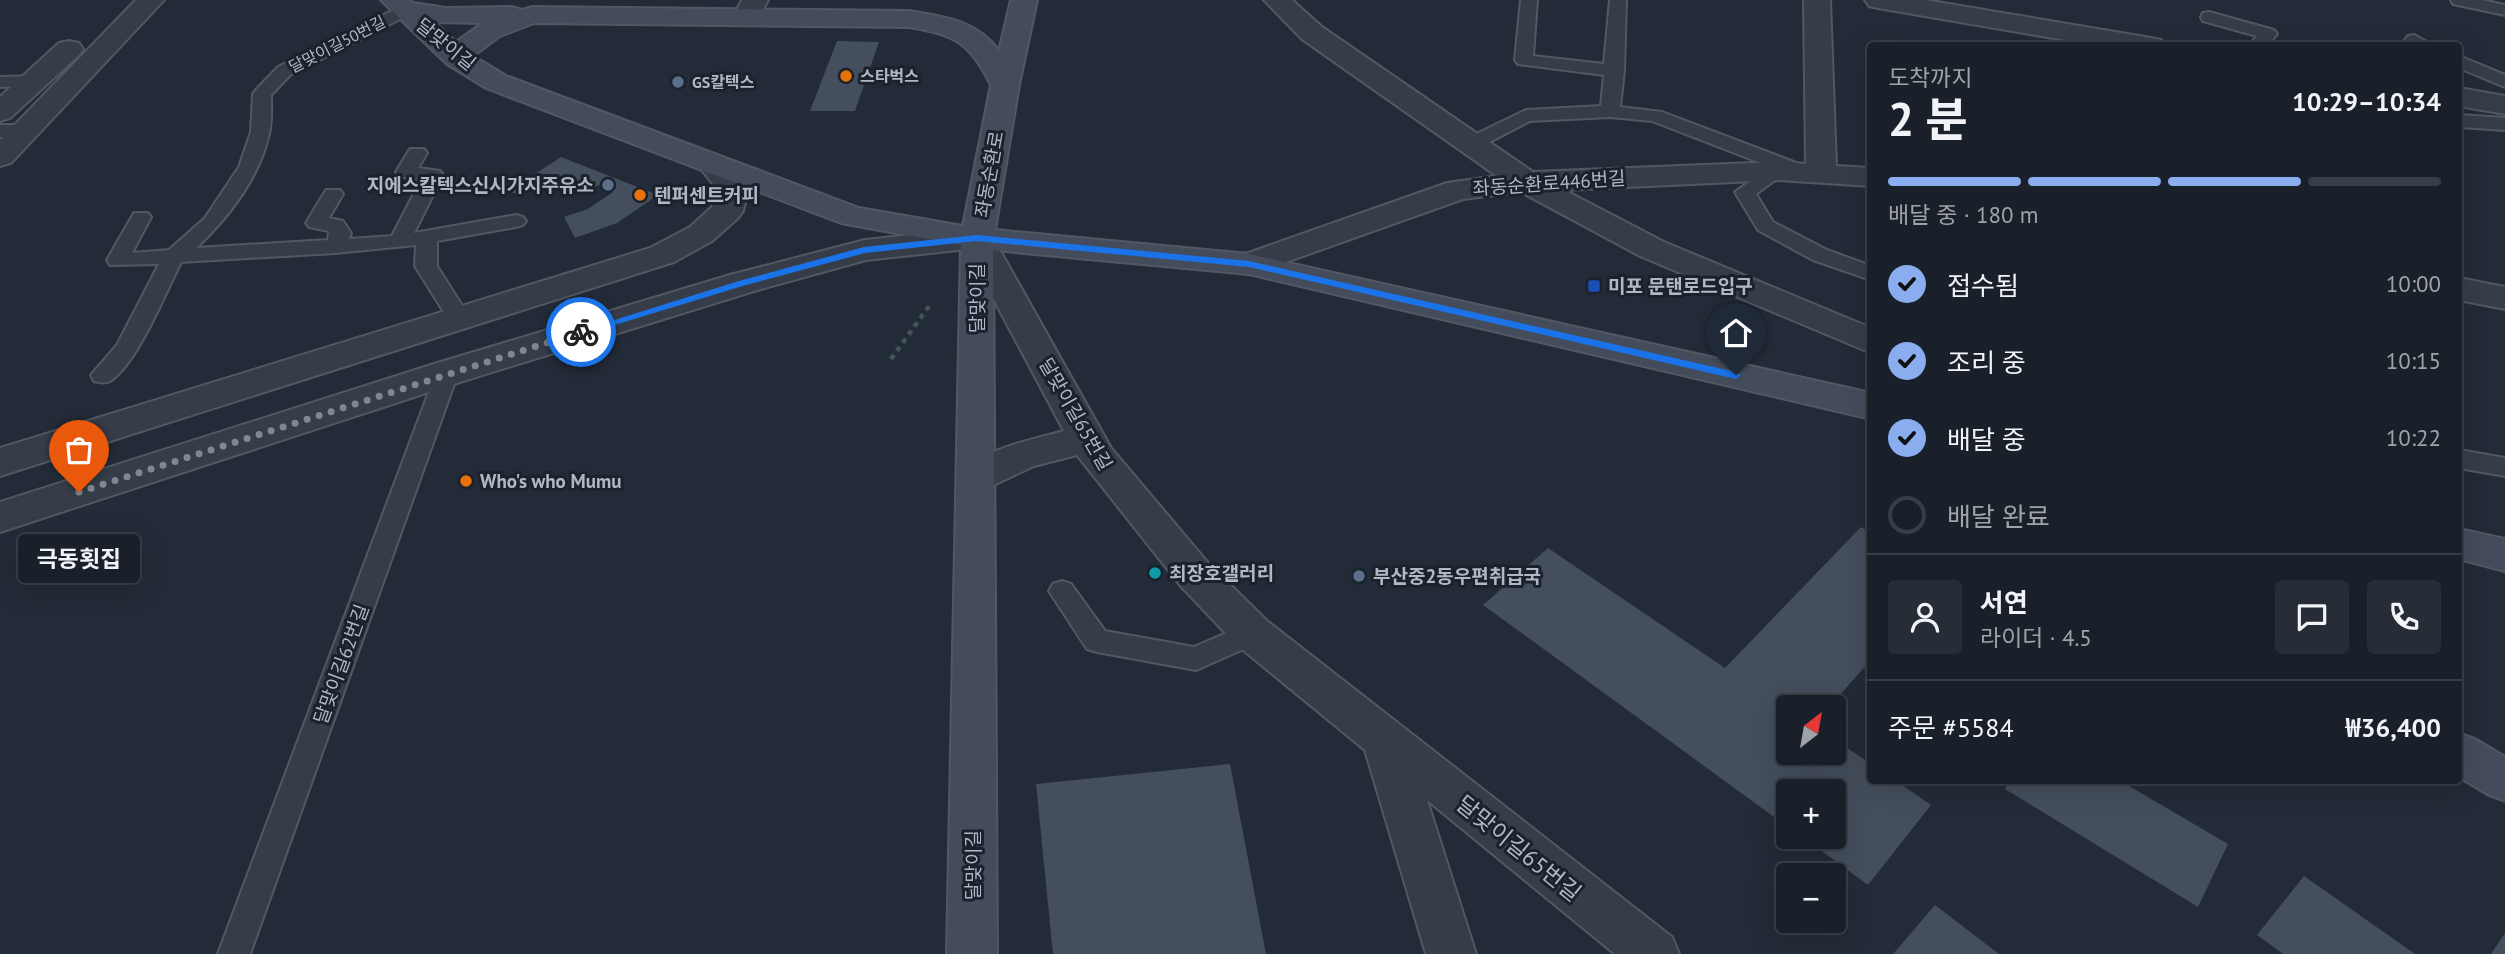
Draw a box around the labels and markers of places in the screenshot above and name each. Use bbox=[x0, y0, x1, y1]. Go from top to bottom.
place label: 스타벅스 bbox=[860, 66, 919, 86]
marker: 스타벅스 bbox=[838, 68, 854, 84]
place label: GS칼텍스 bbox=[692, 72, 755, 92]
marker: GS칼텍스 bbox=[670, 74, 686, 90]
place label: 지에스칼텍스신시가지주유소 bbox=[367, 173, 594, 197]
marker: 지에스칼텍스신시가지주유소 bbox=[600, 177, 616, 193]
place label: 텐퍼센트커피 bbox=[654, 183, 759, 207]
marker: 텐퍼센트커피 bbox=[632, 187, 648, 203]
place label: 미포 문탠로드입구 bbox=[1608, 274, 1753, 298]
marker: 미포 문탠로드입구 bbox=[1586, 278, 1602, 294]
pin bbox=[1706, 303, 1766, 375]
pin bbox=[49, 420, 109, 492]
place label: Who's who Mumu bbox=[480, 469, 622, 493]
marker: Who's who Mumu bbox=[458, 473, 474, 489]
callout: 극동횟집 bbox=[18, 534, 140, 583]
place label: 최장호갤러리 bbox=[1169, 561, 1274, 585]
place label: 부산중2동우편취급국 bbox=[1373, 564, 1541, 588]
marker: 최장호갤러리 bbox=[1147, 565, 1163, 581]
marker: 부산중2동우편취급국 bbox=[1351, 568, 1367, 584]

